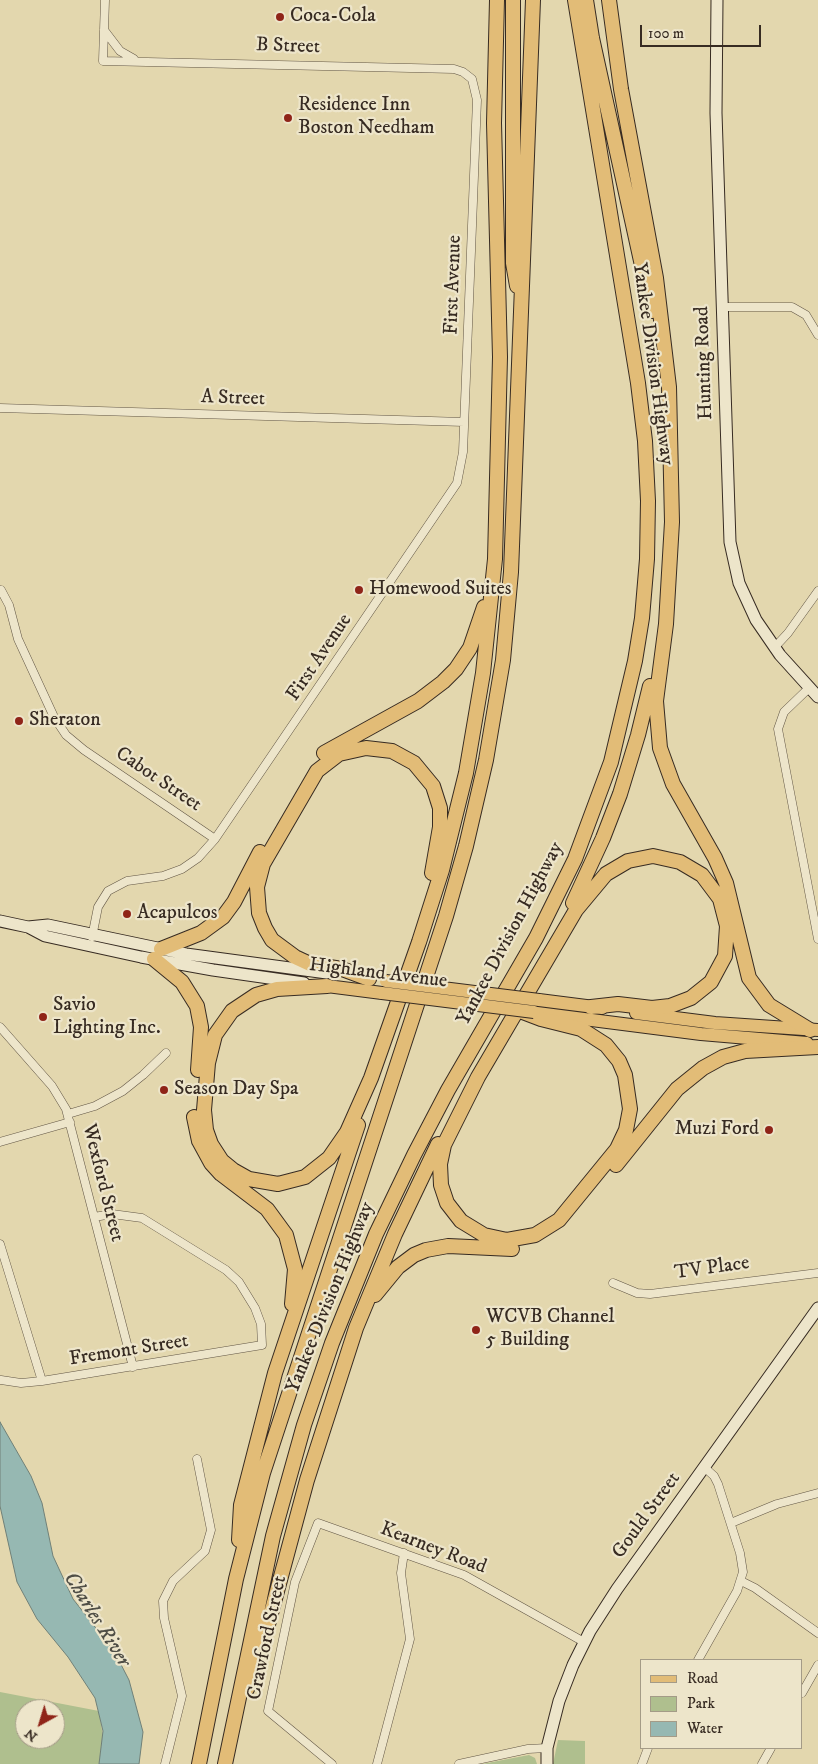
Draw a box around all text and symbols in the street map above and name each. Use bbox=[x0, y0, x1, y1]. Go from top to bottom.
place label: Coca-Cola bbox=[290, 5, 376, 29]
marker: Coca-Cola bbox=[274, 11, 286, 23]
scale bar bbox=[643, 15, 764, 47]
text: 100 m bbox=[648, 24, 684, 43]
street label: B Street bbox=[255, 34, 321, 60]
place label: Residence Inn Boston Needham bbox=[298, 94, 435, 141]
marker: Residence Inn Boston Needham bbox=[282, 112, 294, 124]
street label: First Avenue bbox=[440, 235, 468, 335]
street label: Yankee Division Highway bbox=[626, 261, 678, 467]
street label: Hunting Road bbox=[691, 306, 719, 420]
street label: A Street bbox=[200, 386, 266, 412]
place label: Homewood Suites bbox=[369, 578, 512, 602]
marker: Homewood Suites bbox=[353, 584, 365, 596]
street label: First Avenue bbox=[282, 610, 358, 706]
place label: Sheraton bbox=[29, 709, 101, 733]
marker: Sheraton bbox=[13, 715, 25, 727]
street label: Cabot Street bbox=[110, 742, 206, 818]
street label: Yankee Division Highway bbox=[453, 838, 569, 1030]
place label: Acapulcos bbox=[137, 902, 217, 926]
marker: Acapulcos bbox=[121, 908, 133, 920]
street label: Highland Avenue bbox=[308, 954, 448, 994]
place label: Savio Lighting Inc. bbox=[53, 994, 161, 1041]
marker: Savio Lighting Inc. bbox=[37, 1011, 49, 1023]
place label: Season Day Spa bbox=[174, 1078, 299, 1102]
marker: Season Day Spa bbox=[158, 1084, 170, 1096]
place label: Muzi Ford bbox=[675, 1118, 759, 1142]
street label: Wexford Street bbox=[76, 1122, 128, 1244]
marker: Muzi Ford bbox=[763, 1124, 775, 1136]
street label: Yankee Division Highway bbox=[282, 1199, 380, 1397]
street label: TV Place bbox=[673, 1252, 751, 1286]
place label: WCVB Channel 5 Building bbox=[486, 1306, 614, 1353]
marker: WCVB Channel 5 Building bbox=[470, 1324, 482, 1336]
street label: Fremont Street bbox=[68, 1330, 190, 1372]
street label: Gould Street bbox=[608, 1468, 686, 1564]
street label: Kearney Road bbox=[376, 1518, 490, 1580]
water label: Charles River bbox=[57, 1568, 135, 1672]
street label: Crawford Street bbox=[243, 1574, 293, 1702]
legend bbox=[640, 1659, 803, 1749]
text: Road bbox=[687, 1669, 718, 1688]
text: Park bbox=[687, 1694, 715, 1713]
north arrow bbox=[15, 1699, 65, 1749]
text: Water bbox=[687, 1719, 723, 1738]
text: N bbox=[21, 1724, 41, 1745]

